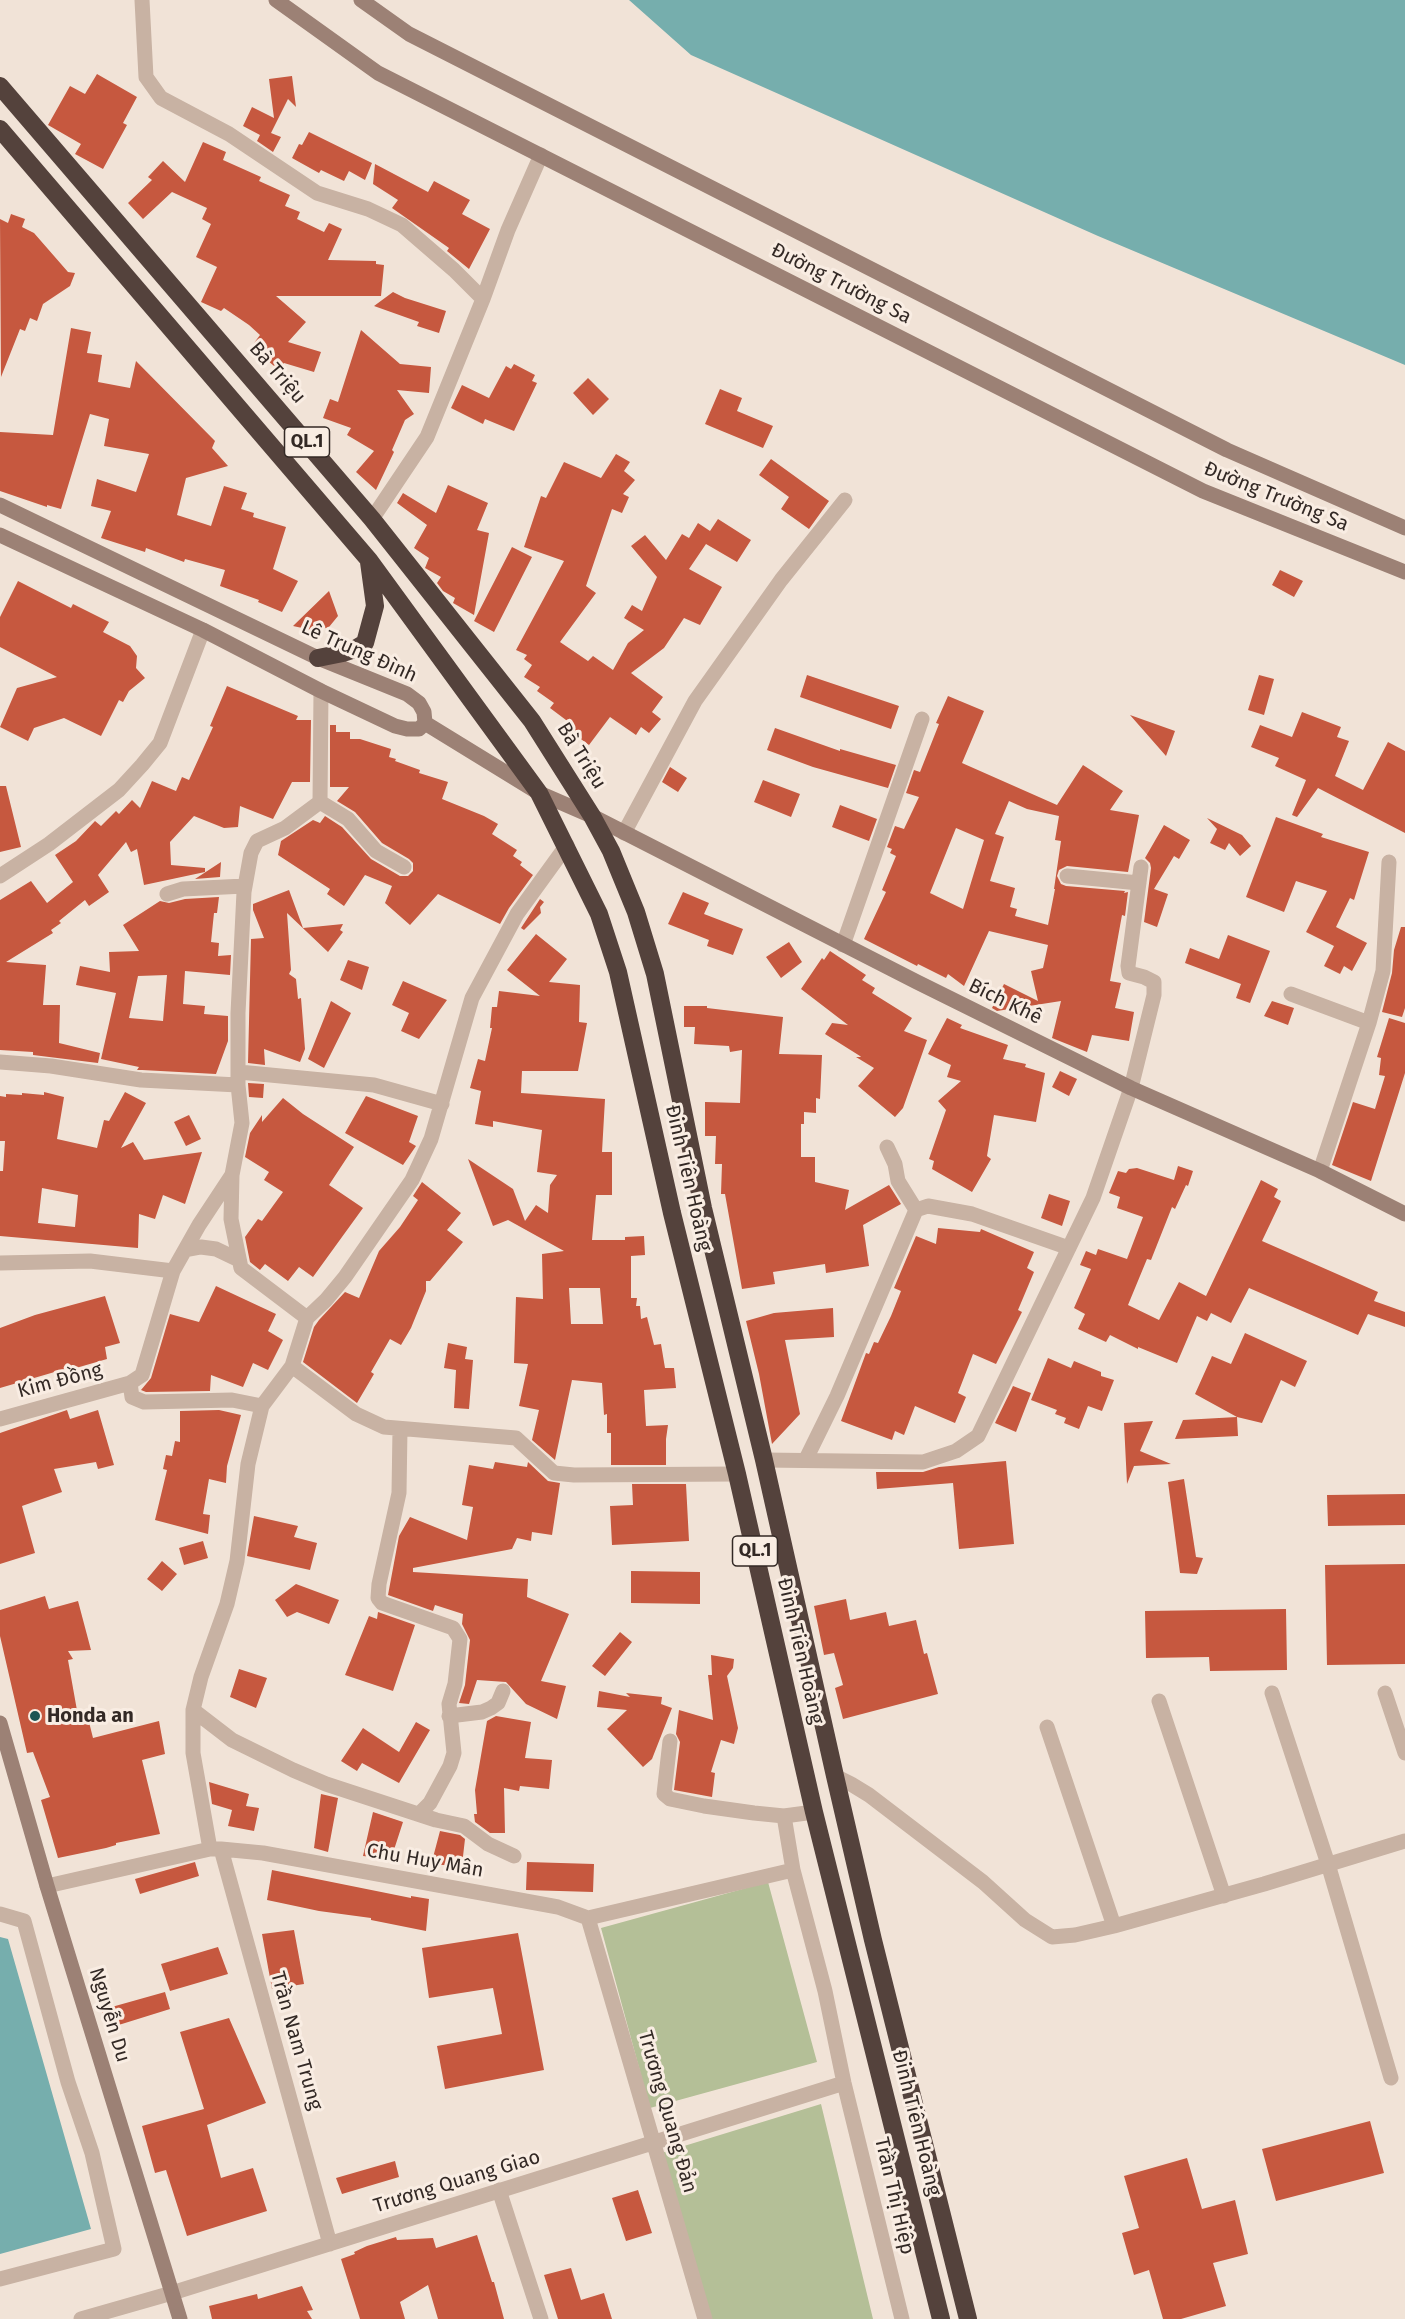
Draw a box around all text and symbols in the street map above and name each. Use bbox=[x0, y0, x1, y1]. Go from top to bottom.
street label: Đường Trường Sa bbox=[767, 238, 915, 330]
street label: Bà Triệu bbox=[244, 337, 310, 409]
road number: QL.1 bbox=[284, 427, 330, 457]
street label: Đường Trường Sa bbox=[1200, 457, 1352, 537]
street label: Lê Trung Đình bbox=[297, 616, 421, 688]
street label: Bà Triệu bbox=[551, 718, 611, 794]
street label: Bích Khê bbox=[964, 974, 1046, 1030]
street label: Đinh Tiên Hoàng bbox=[659, 1102, 717, 1254]
street label: Kim Đồng bbox=[15, 1358, 105, 1404]
road number: QL.1 bbox=[732, 1536, 777, 1566]
street label: Đinh Tiên Hoàng bbox=[771, 1575, 829, 1727]
place label: Honda an bbox=[47, 1704, 134, 1728]
marker: Honda an bbox=[28, 1709, 42, 1723]
street label: Chu Huy Mân bbox=[365, 1839, 485, 1883]
street label: Nguyễn Du bbox=[83, 1965, 135, 2065]
street label: Trần Nam Trung bbox=[265, 1969, 327, 2113]
street label: Trương Quang Đản bbox=[632, 2028, 702, 2196]
street label: Đinh Tiên Hoàng bbox=[886, 2048, 946, 2198]
street label: Trần Thị Hiệp bbox=[869, 2135, 919, 2257]
street label: Trương Quang Giao bbox=[371, 2145, 543, 2219]

